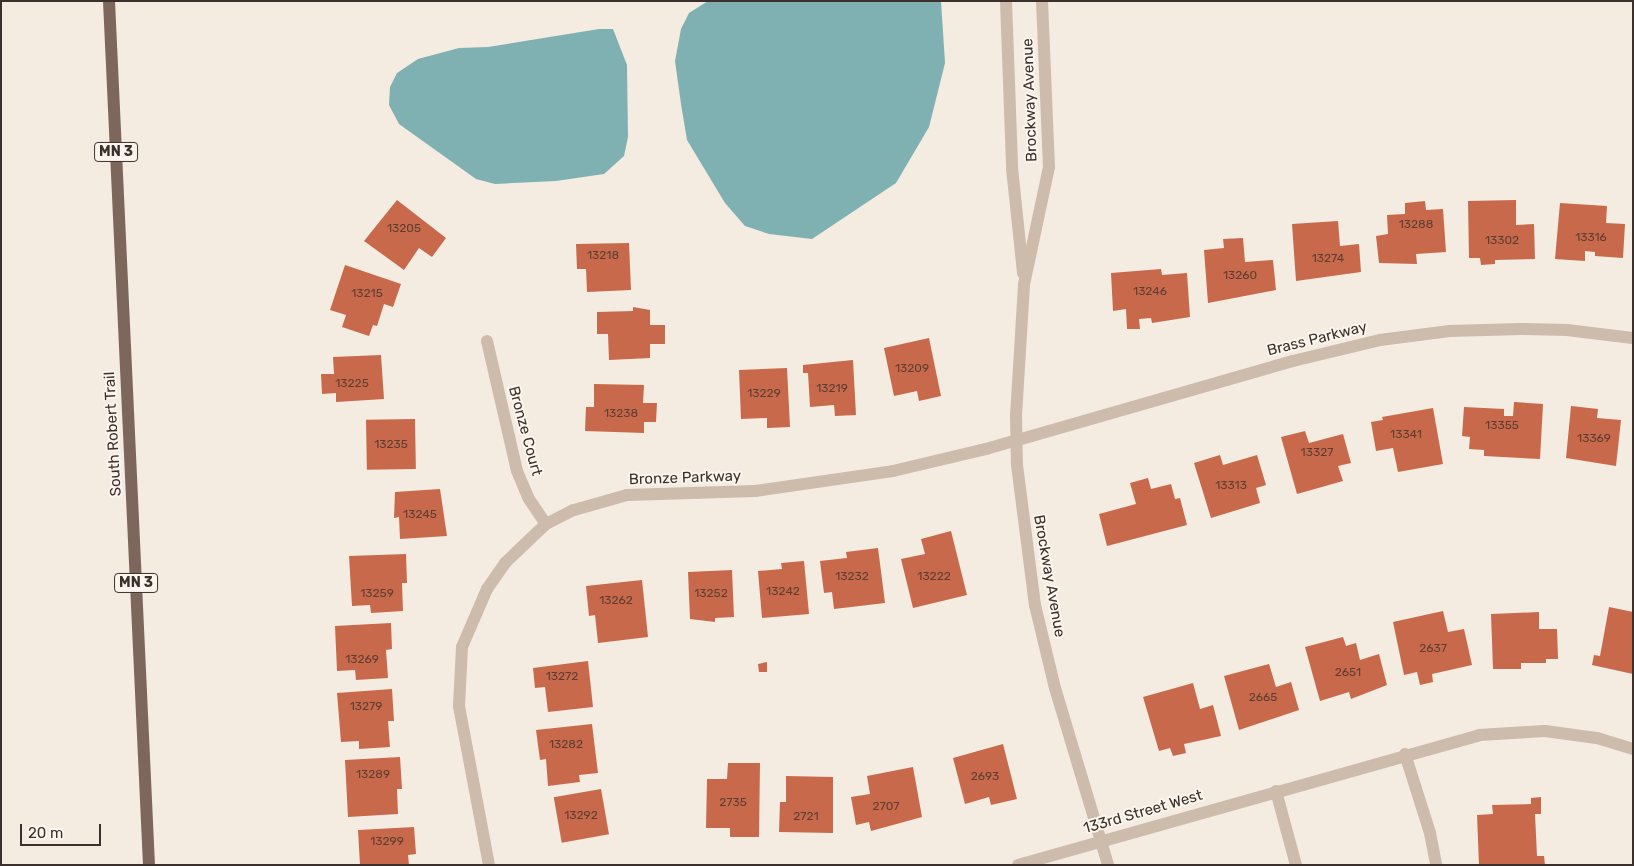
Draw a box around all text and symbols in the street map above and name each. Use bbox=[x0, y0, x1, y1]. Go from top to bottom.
street label: Brockway Avenue bbox=[1019, 37, 1041, 163]
road number: MN 3 bbox=[94, 140, 138, 163]
house number: 13288 bbox=[1399, 218, 1433, 232]
house number: 13205 bbox=[387, 222, 421, 236]
house number: 13316 bbox=[1575, 231, 1607, 245]
house number: 13302 bbox=[1485, 234, 1519, 248]
house number: 13218 bbox=[587, 249, 619, 263]
house number: 13274 bbox=[1312, 252, 1344, 266]
house number: 13260 bbox=[1223, 269, 1257, 283]
house number: 13246 bbox=[1133, 285, 1167, 299]
house number: 13215 bbox=[351, 287, 383, 301]
street label: Brass Parkway bbox=[1265, 318, 1369, 360]
house number: 13209 bbox=[895, 362, 929, 376]
street label: South Robert Trail bbox=[101, 371, 125, 497]
house number: 13225 bbox=[335, 377, 369, 391]
house number: 13219 bbox=[816, 382, 848, 396]
street label: Bronze Court bbox=[504, 384, 546, 478]
house number: 13229 bbox=[747, 387, 781, 401]
house number: 13238 bbox=[604, 407, 638, 421]
house number: 13355 bbox=[1485, 419, 1519, 433]
house number: 13341 bbox=[1390, 428, 1422, 442]
house number: 13369 bbox=[1577, 432, 1611, 446]
house number: 13235 bbox=[374, 438, 408, 452]
house number: 13327 bbox=[1301, 446, 1333, 460]
street label: Bronze Parkway bbox=[629, 467, 741, 489]
house number: 13313 bbox=[1215, 479, 1247, 493]
house number: 13245 bbox=[403, 508, 437, 522]
street label: Brockway Avenue bbox=[1029, 513, 1069, 639]
house number: 13232 bbox=[835, 570, 869, 584]
house number: 13222 bbox=[917, 570, 951, 584]
road number: MN 3 bbox=[114, 572, 158, 594]
house number: 13242 bbox=[766, 585, 800, 599]
house number: 13259 bbox=[360, 587, 394, 601]
house number: 13252 bbox=[694, 587, 728, 601]
house number: 13262 bbox=[599, 594, 633, 608]
house number: 2637 bbox=[1419, 642, 1447, 656]
house number: 13269 bbox=[345, 653, 379, 667]
house number: 2651 bbox=[1335, 666, 1361, 680]
house number: 13272 bbox=[546, 670, 578, 684]
house number: 2665 bbox=[1249, 691, 1277, 705]
house number: 13279 bbox=[350, 700, 382, 714]
house number: 13282 bbox=[549, 738, 583, 752]
house number: 13289 bbox=[356, 768, 390, 782]
house number: 2693 bbox=[971, 770, 999, 784]
street label: 133rd Street West bbox=[1081, 786, 1205, 838]
house number: 2735 bbox=[719, 796, 747, 810]
house number: 2707 bbox=[873, 800, 899, 814]
house number: 13292 bbox=[564, 809, 598, 823]
house number: 2721 bbox=[793, 810, 819, 824]
scale bar bbox=[22, 814, 104, 846]
text: 20 m bbox=[28, 824, 63, 842]
house number: 13299 bbox=[370, 835, 404, 849]

